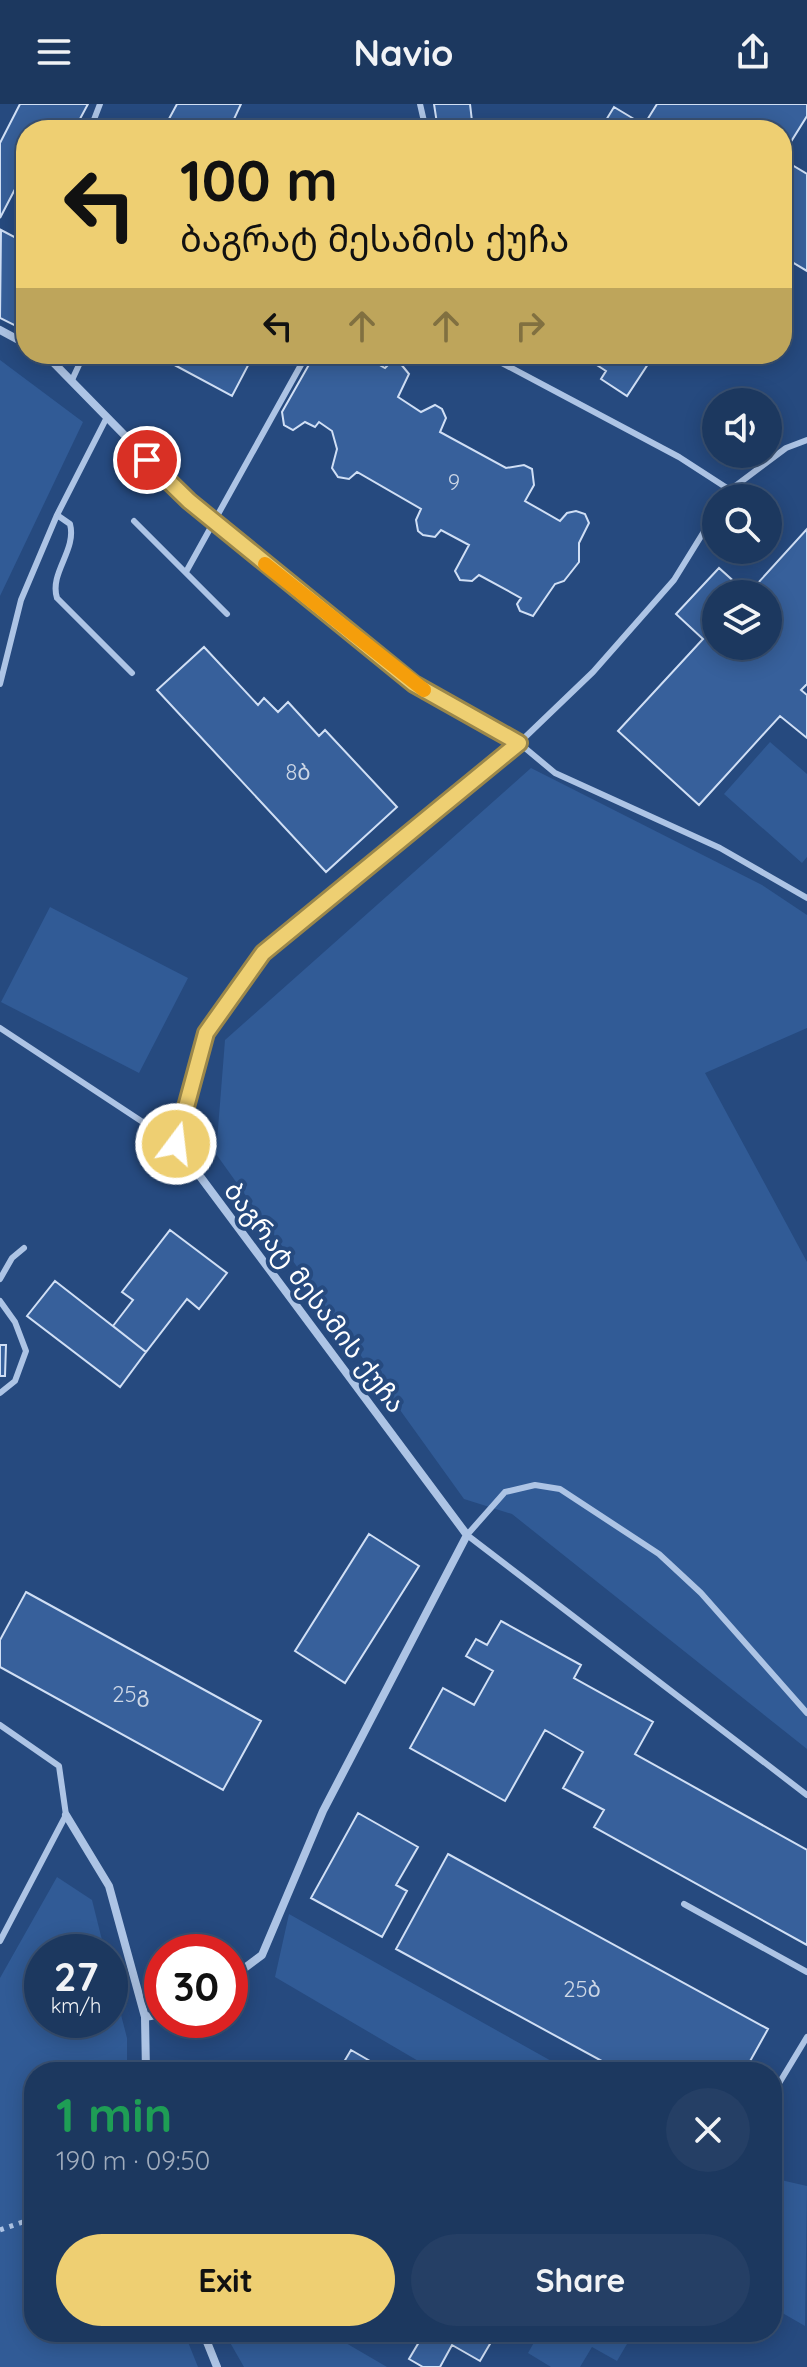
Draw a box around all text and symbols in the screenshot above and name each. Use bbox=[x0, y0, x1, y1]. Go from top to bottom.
icon: menu bbox=[32, 30, 76, 74]
text: Navio bbox=[354, 30, 453, 75]
icon: share bbox=[731, 30, 775, 74]
text: 100 m bbox=[180, 145, 338, 215]
icon: left bbox=[48, 152, 152, 256]
text: ბაგრატ მესამის ქუჩა bbox=[180, 216, 569, 261]
icon: left bbox=[256, 304, 300, 348]
icon: ahead bbox=[340, 304, 384, 348]
icon: ahead bbox=[424, 304, 468, 348]
icon: right bbox=[508, 304, 552, 348]
map controls bbox=[702, 388, 782, 660]
button: sound bbox=[702, 388, 782, 468]
pin bbox=[113, 426, 181, 494]
icon: arrive bbox=[125, 438, 169, 482]
house number: 9 bbox=[448, 468, 460, 496]
button: search bbox=[702, 484, 782, 564]
button: layers bbox=[702, 580, 782, 660]
house number: 8ბ bbox=[285, 758, 311, 786]
position arrow bbox=[134, 1102, 218, 1186]
street label: ბაგრატ მესამის ქუჩა bbox=[217, 1175, 413, 1419]
house number: 25გ bbox=[112, 1680, 150, 1708]
speed limit sign: 30 bbox=[144, 1934, 248, 2038]
text: 27 bbox=[54, 1951, 98, 2001]
house number: 25ბ bbox=[563, 1975, 601, 2003]
text: km/h bbox=[51, 1993, 101, 2018]
text: 1 min bbox=[56, 2084, 172, 2144]
button: close bbox=[666, 2088, 750, 2172]
text: 190 m · 09:50 bbox=[56, 2144, 210, 2177]
button: Exit bbox=[56, 2234, 395, 2326]
button: Share bbox=[411, 2234, 750, 2326]

